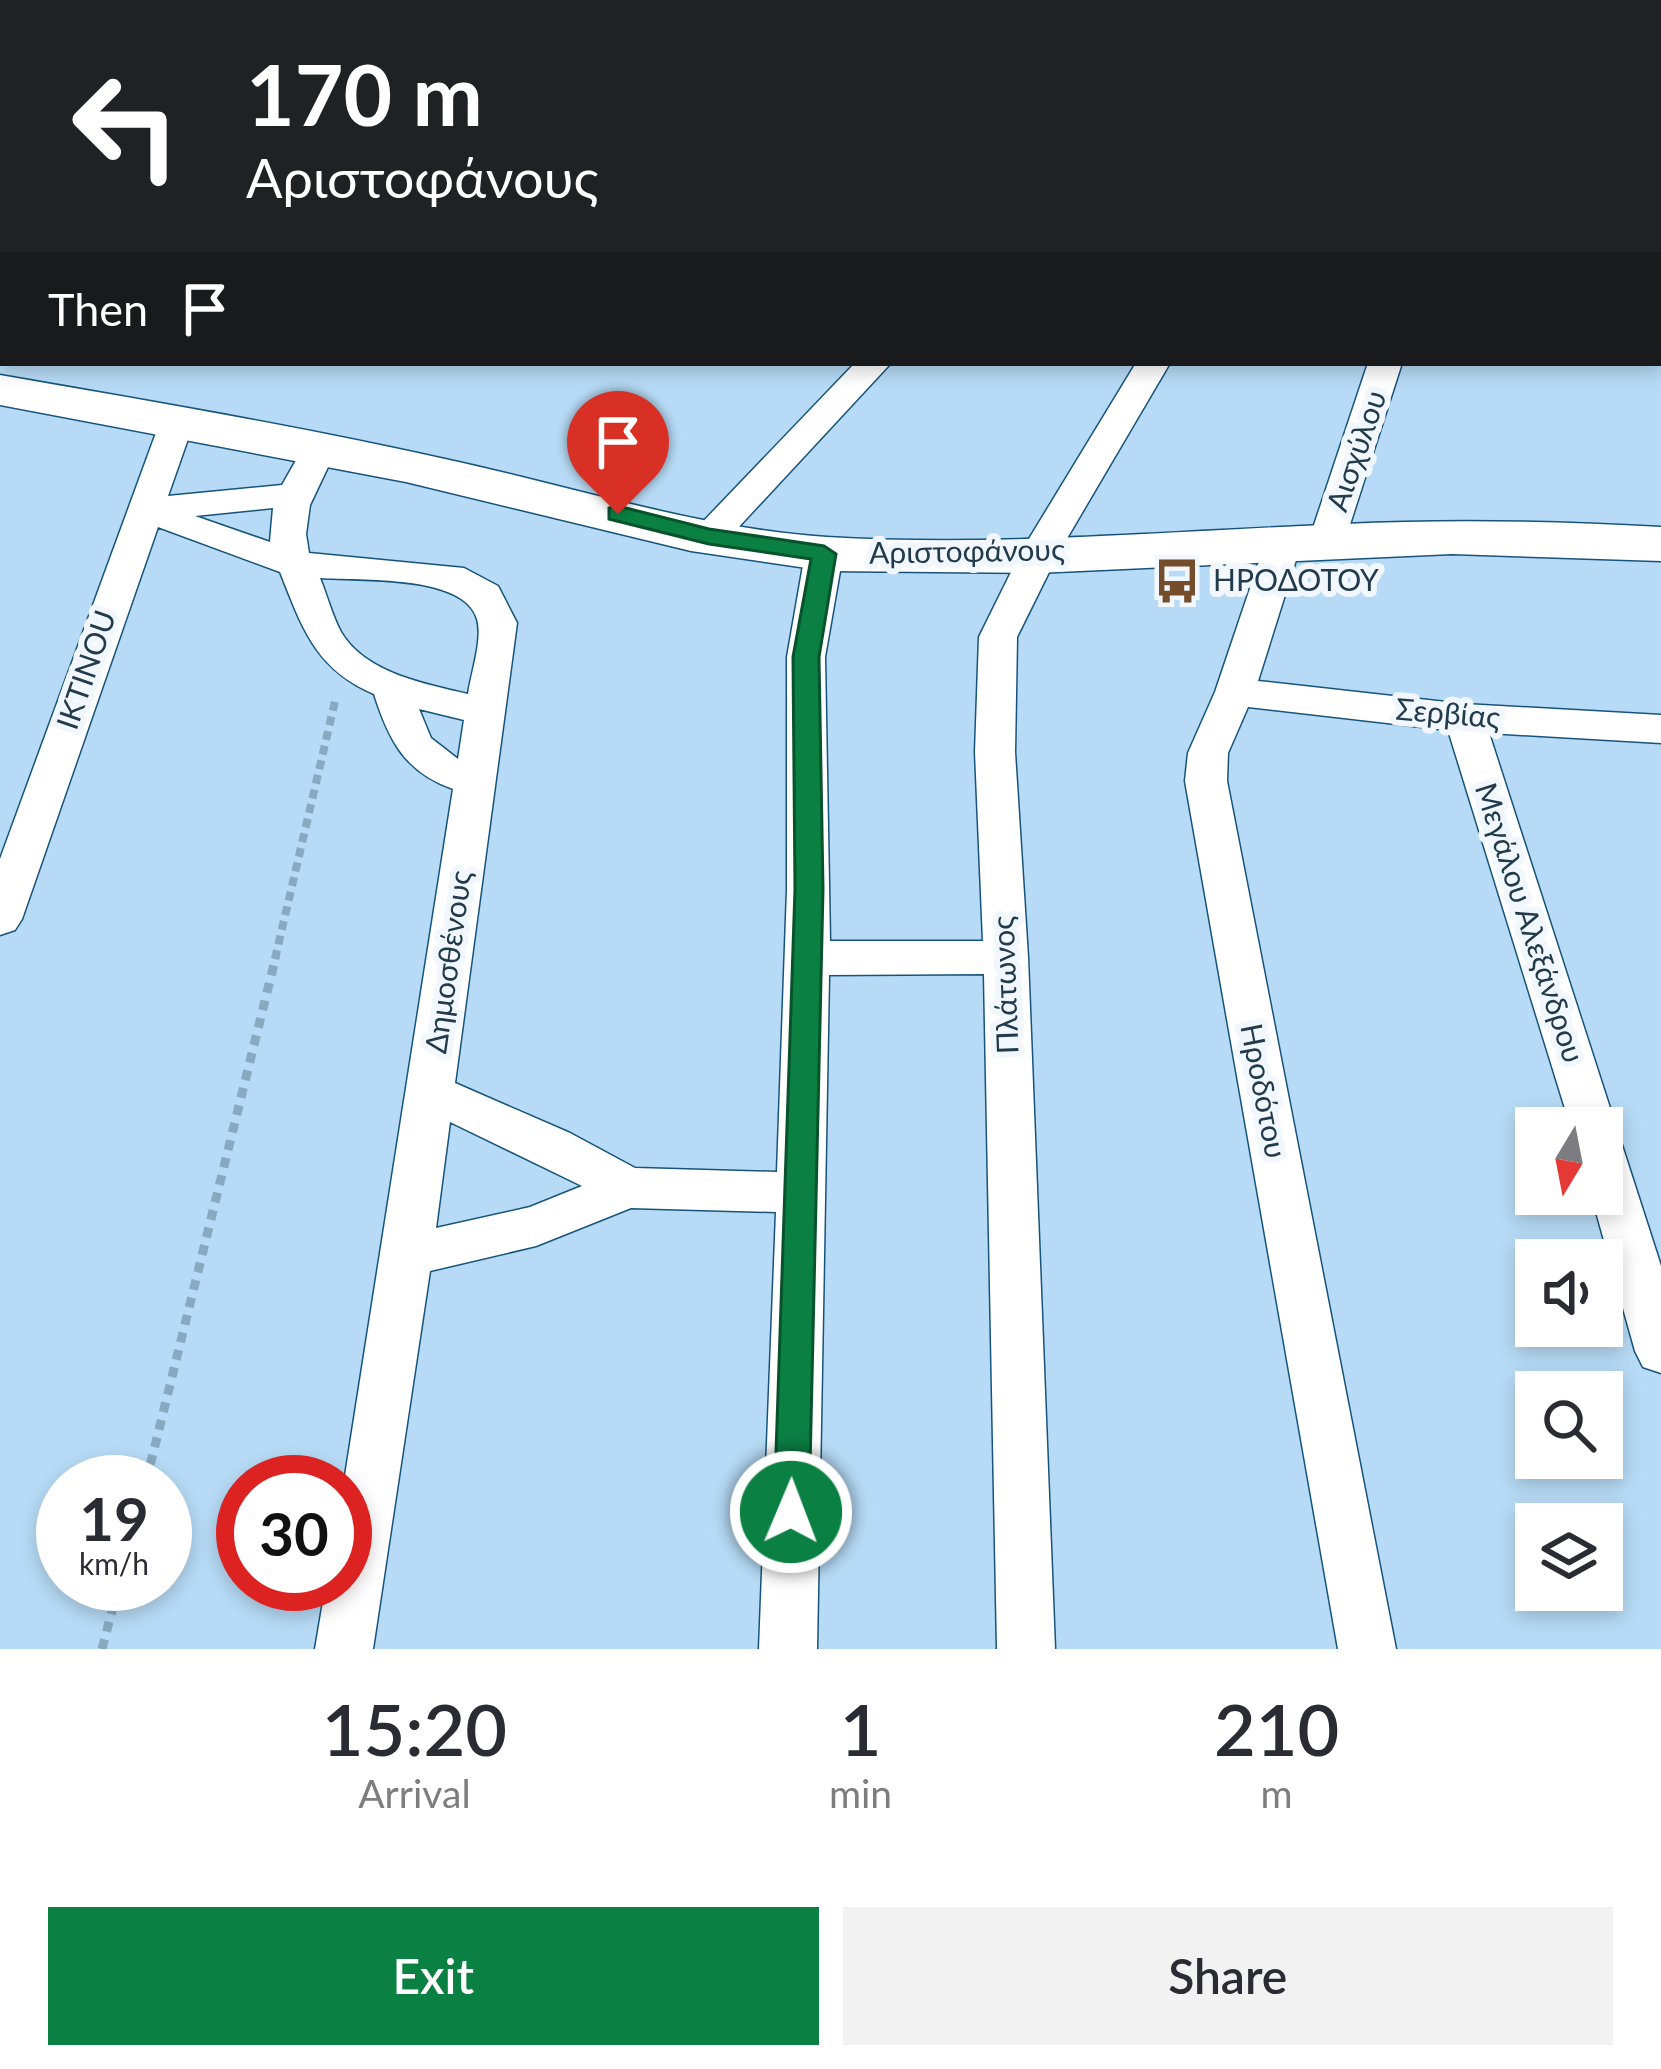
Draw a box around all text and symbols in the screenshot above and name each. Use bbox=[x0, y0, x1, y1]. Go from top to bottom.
text: 170 m bbox=[246, 43, 483, 144]
icon: left bbox=[48, 48, 204, 204]
text: Αριστοφάνους bbox=[246, 145, 599, 210]
icon: arrive bbox=[172, 276, 238, 342]
text: Then bbox=[48, 282, 148, 336]
street label: Αισχύλου bbox=[1318, 385, 1393, 515]
pin bbox=[567, 391, 669, 514]
icon: arrive bbox=[585, 409, 651, 475]
street label: Αριστοφάνους bbox=[869, 530, 1065, 570]
bus stop icon: ΗΡΟΔΟΤΟΥ bbox=[1152, 556, 1202, 606]
place label: ΗΡΟΔΟΤΟΥ bbox=[1213, 561, 1379, 597]
street label: IKTINOU bbox=[48, 605, 122, 734]
street label: Σερβίας bbox=[1395, 690, 1502, 735]
street label: Μεγάλου Αλεξάνδρου bbox=[1469, 778, 1593, 1067]
street label: Δημοσθένους bbox=[416, 868, 478, 1055]
street label: Πλάτωνος bbox=[984, 915, 1024, 1055]
street label: Ηροδότου bbox=[1234, 1020, 1296, 1161]
north arrow bbox=[1515, 1107, 1623, 1215]
map controls bbox=[1515, 1107, 1623, 1611]
button: sound bbox=[1515, 1239, 1623, 1347]
button: search bbox=[1515, 1371, 1623, 1479]
position arrow bbox=[728, 1449, 854, 1575]
speed limit sign: 30 bbox=[216, 1455, 372, 1611]
text: 19 bbox=[79, 1482, 149, 1554]
button: layers bbox=[1515, 1503, 1623, 1611]
text: km/h bbox=[79, 1545, 149, 1581]
text: 15:20 bbox=[322, 1685, 507, 1771]
text: 1 bbox=[840, 1685, 881, 1771]
text: 210 bbox=[1214, 1685, 1339, 1771]
text: Arrival bbox=[358, 1770, 471, 1816]
text: min bbox=[829, 1770, 892, 1816]
text: m bbox=[1261, 1770, 1293, 1816]
button: Exit bbox=[48, 1907, 819, 2045]
button: Share bbox=[843, 1907, 1613, 2045]

